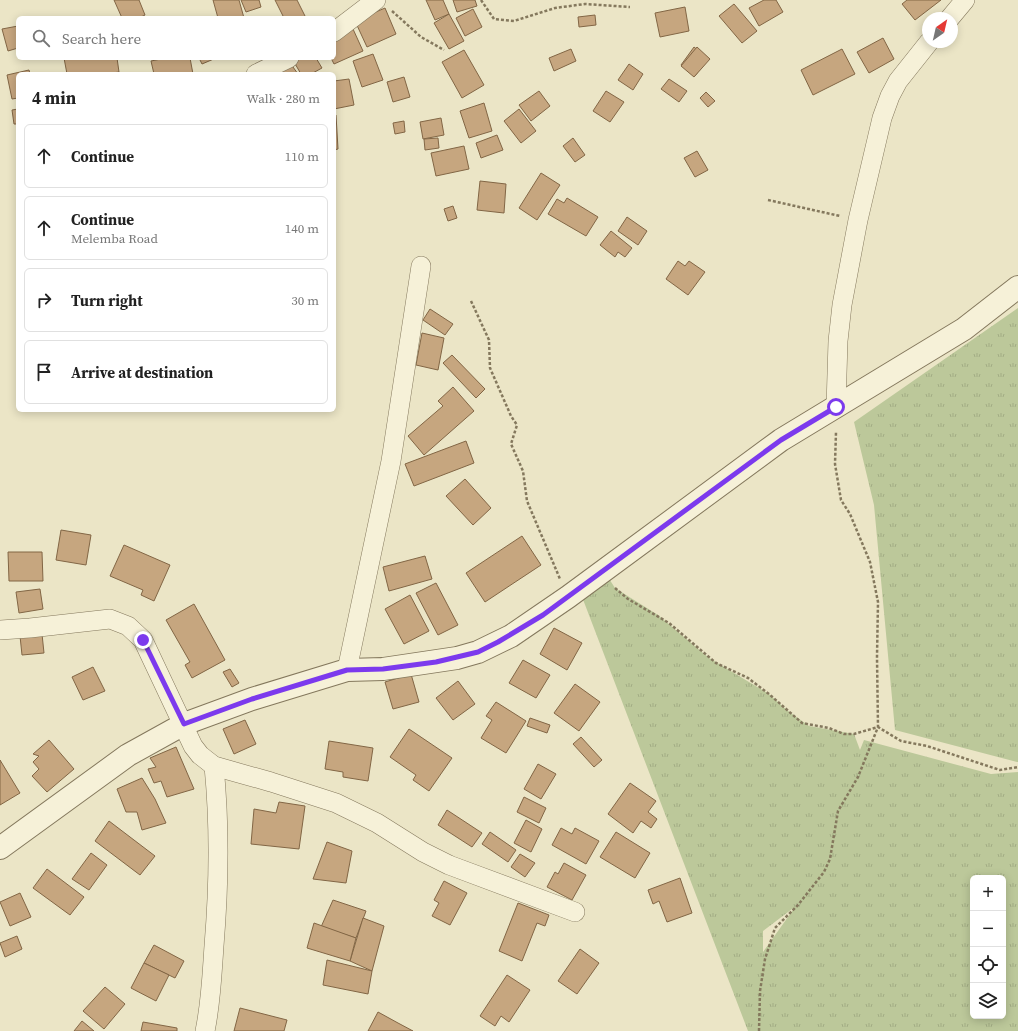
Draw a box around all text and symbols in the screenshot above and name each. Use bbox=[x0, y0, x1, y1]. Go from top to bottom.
north arrow bbox=[922, 12, 958, 48]
search box bbox=[16, 16, 336, 60]
icon: search bbox=[30, 27, 52, 49]
text: Search here bbox=[62, 28, 141, 49]
text: 4 min bbox=[32, 86, 76, 110]
text: Walk · 280 m bbox=[247, 90, 320, 107]
icon: ahead bbox=[33, 145, 55, 167]
text: Continue bbox=[71, 146, 134, 167]
text: 110 m bbox=[285, 148, 319, 165]
text: Continue bbox=[71, 209, 134, 230]
icon: ahead bbox=[33, 217, 55, 239]
text: 140 m bbox=[285, 220, 319, 237]
text: Melemba Road bbox=[71, 230, 158, 247]
icon: right bbox=[33, 289, 55, 311]
text: Turn right bbox=[71, 290, 143, 311]
text: 30 m bbox=[291, 292, 319, 309]
icon: arrive bbox=[33, 361, 55, 383]
text: Arrive at destination bbox=[71, 362, 213, 383]
route start bbox=[827, 398, 845, 416]
route end bbox=[134, 631, 152, 649]
map controls bbox=[970, 875, 1006, 1019]
button: + bbox=[970, 875, 1006, 911]
button: − bbox=[970, 911, 1006, 947]
button: locate bbox=[970, 947, 1006, 983]
button: layers bbox=[970, 983, 1006, 1019]

